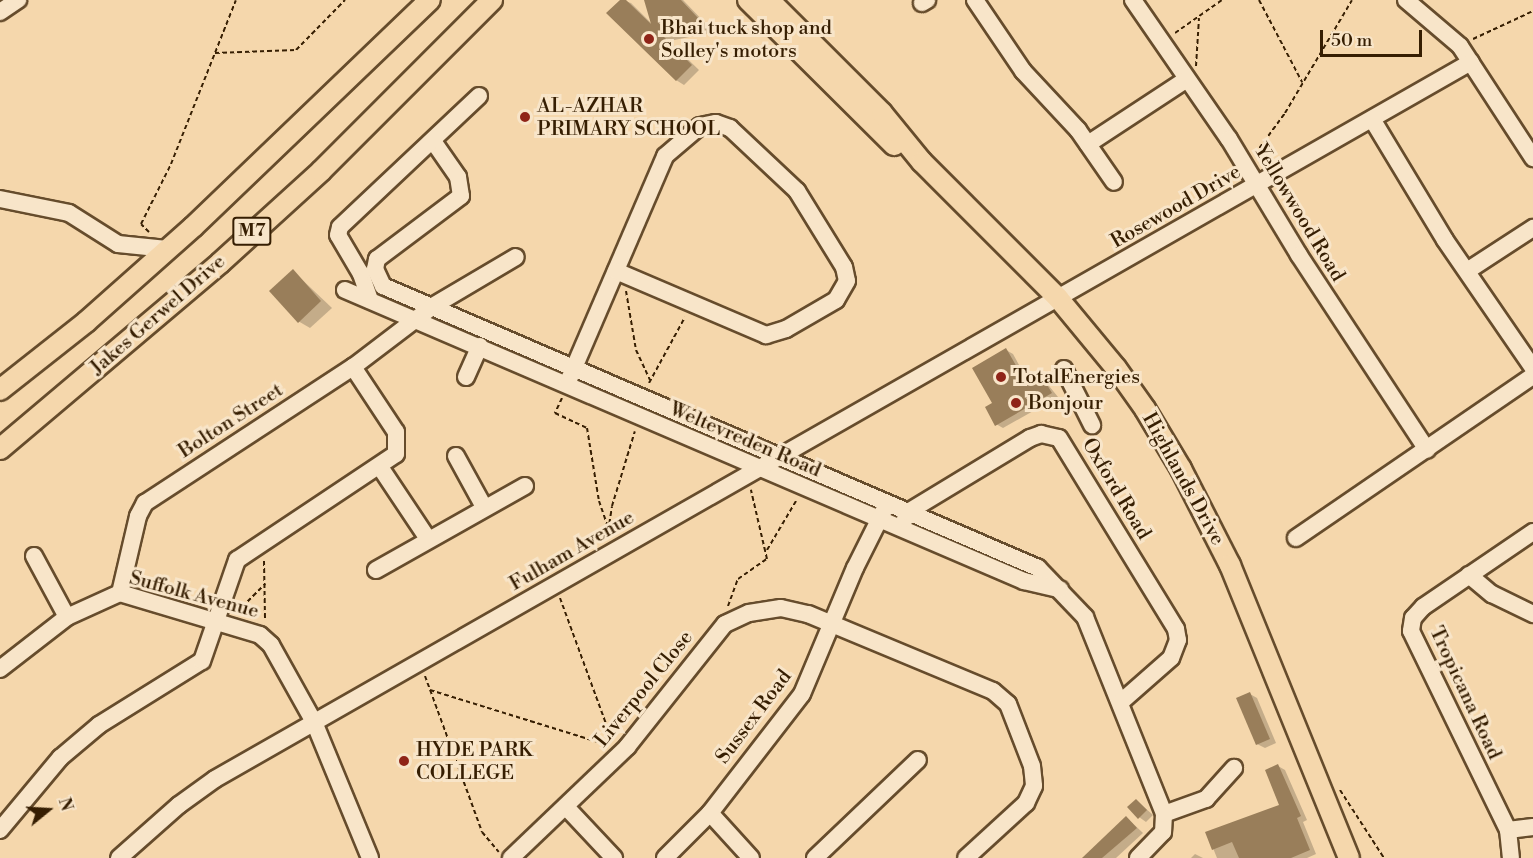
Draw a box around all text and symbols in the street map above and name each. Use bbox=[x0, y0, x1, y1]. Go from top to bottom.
place label: Bhai tuck shop and Solley's motors bbox=[661, 16, 832, 63]
scale bar bbox=[1323, 18, 1425, 56]
text: 50 m bbox=[1331, 29, 1372, 52]
marker: Bhai tuck shop and Solley's motors bbox=[642, 32, 656, 46]
place label: AL-AZHAR PRIMARY SCHOOL bbox=[537, 94, 720, 141]
marker: AL-AZHAR PRIMARY SCHOOL bbox=[518, 110, 532, 124]
street label: Yellowwood Road bbox=[1248, 140, 1350, 286]
street label: Rosewood Drive bbox=[1107, 160, 1245, 254]
road number: M7 bbox=[231, 216, 273, 246]
street label: Jakes Gerwel Drive bbox=[86, 250, 230, 380]
place label: TotalEnergies bbox=[1013, 365, 1140, 389]
marker: TotalEnergies bbox=[994, 370, 1008, 384]
street label: Bolton Street bbox=[174, 378, 288, 464]
place label: Bonjour bbox=[1028, 391, 1103, 415]
marker: Bonjour bbox=[1009, 396, 1023, 410]
street label: Weltevreden Road bbox=[666, 397, 824, 483]
street label: Highlands Drive bbox=[1137, 408, 1229, 550]
street label: Oxford Road bbox=[1076, 434, 1156, 544]
street label: Fulham Avenue bbox=[505, 506, 639, 596]
street label: Suffolk Avenue bbox=[127, 566, 261, 624]
street label: Tropicana Road bbox=[1424, 623, 1506, 763]
street label: Liverpool Close bbox=[590, 626, 698, 752]
street label: Sussex Road bbox=[711, 665, 797, 769]
place label: HYDE PARK COLLEGE bbox=[416, 738, 533, 785]
marker: HYDE PARK COLLEGE bbox=[397, 754, 411, 768]
north arrow bbox=[18, 780, 78, 840]
text: N bbox=[54, 795, 77, 814]

